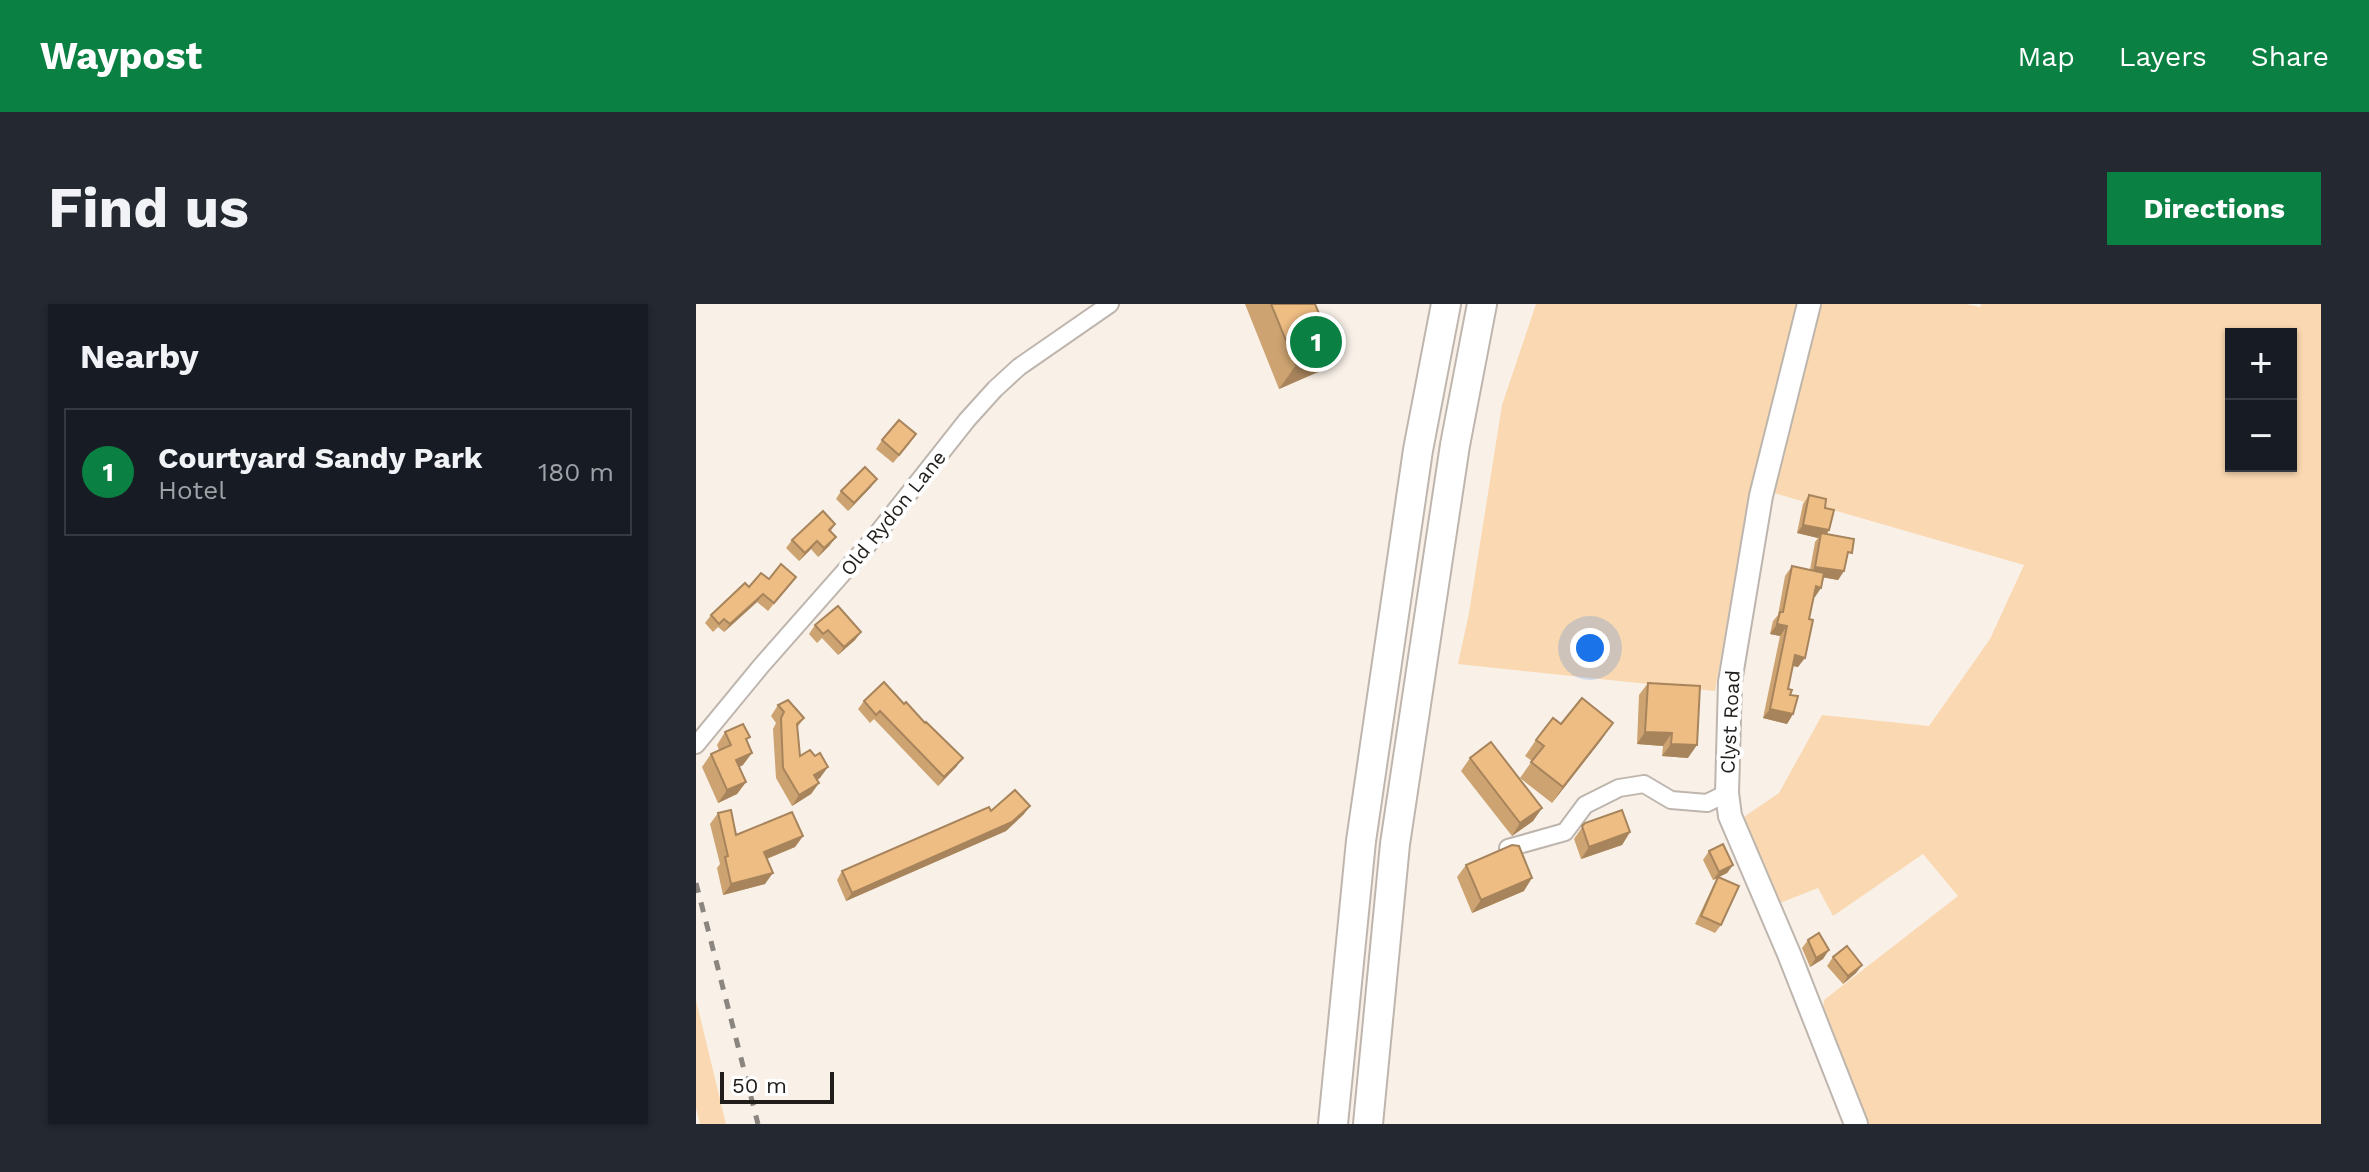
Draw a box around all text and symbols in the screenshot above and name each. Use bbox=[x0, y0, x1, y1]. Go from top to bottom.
text: Waypost bbox=[40, 34, 202, 78]
text: Map bbox=[2018, 40, 2075, 73]
text: Layers bbox=[2119, 40, 2207, 73]
text: Share bbox=[2251, 40, 2329, 73]
button: Directions bbox=[2107, 172, 2321, 245]
text: Find us bbox=[48, 175, 249, 241]
pin: 1 bbox=[1290, 312, 1342, 372]
map controls bbox=[2225, 328, 2297, 472]
button: + bbox=[2225, 328, 2297, 400]
text: Nearby bbox=[80, 336, 199, 376]
button: − bbox=[2225, 400, 2297, 472]
text: Courtyard Sandy Park bbox=[158, 440, 482, 475]
street label: Old Rydon Lane bbox=[835, 445, 951, 581]
text: 1 bbox=[102, 457, 114, 487]
text: 180 m bbox=[538, 457, 614, 487]
text: Hotel bbox=[158, 475, 226, 505]
your location bbox=[1570, 628, 1610, 668]
street label: Clyst Road bbox=[1715, 669, 1745, 775]
scale bar bbox=[720, 1068, 834, 1104]
text: 50 m bbox=[732, 1073, 787, 1098]

